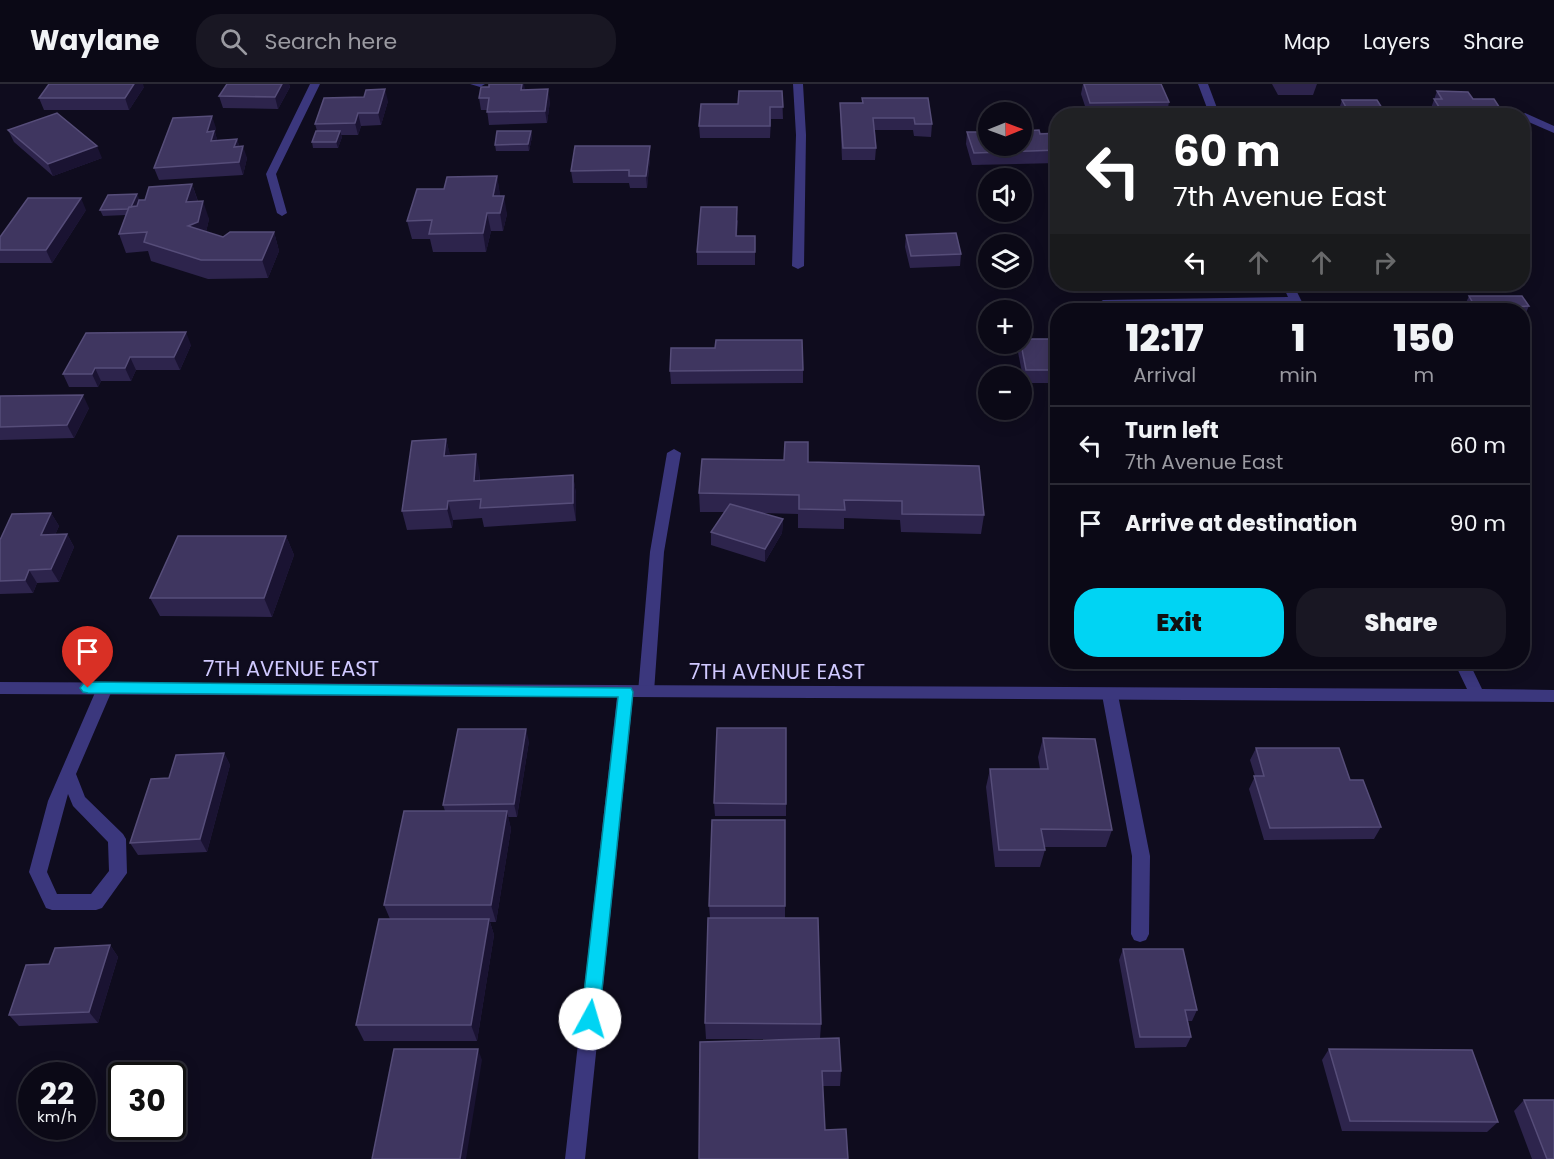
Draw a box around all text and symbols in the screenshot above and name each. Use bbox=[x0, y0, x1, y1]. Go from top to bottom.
search box bbox=[196, 14, 616, 68]
text: Waylane bbox=[30, 21, 160, 60]
icon: search bbox=[217, 25, 250, 58]
text: Search here bbox=[265, 26, 397, 57]
text: Map bbox=[1284, 27, 1330, 56]
text: Layers bbox=[1363, 27, 1430, 56]
text: Share bbox=[1463, 27, 1524, 56]
north arrow bbox=[978, 102, 1032, 156]
map controls bbox=[978, 102, 1032, 420]
text: 60 m bbox=[1173, 122, 1281, 181]
icon: left bbox=[1074, 132, 1152, 210]
button: sound bbox=[978, 168, 1032, 222]
text: 7th Avenue East bbox=[1173, 178, 1387, 215]
button: layers bbox=[978, 234, 1032, 288]
icon: left bbox=[1179, 246, 1212, 279]
icon: ahead bbox=[1242, 246, 1275, 279]
icon: ahead bbox=[1305, 246, 1338, 279]
icon: right bbox=[1368, 246, 1401, 279]
button: + bbox=[978, 300, 1032, 354]
text: 12:17 bbox=[1126, 313, 1204, 364]
text: 1 bbox=[1291, 313, 1305, 364]
text: 150 bbox=[1393, 313, 1454, 364]
text: Arrival bbox=[1133, 361, 1196, 389]
text: min bbox=[1279, 361, 1318, 389]
text: m bbox=[1414, 361, 1434, 389]
button: − bbox=[978, 366, 1032, 420]
text: Turn left bbox=[1125, 415, 1219, 446]
icon: left bbox=[1074, 429, 1107, 462]
text: 60 m bbox=[1450, 430, 1506, 461]
text: 7th Avenue East bbox=[1125, 448, 1283, 476]
icon: arrive bbox=[1074, 507, 1107, 540]
text: Arrive at destination bbox=[1125, 508, 1357, 539]
text: 90 m bbox=[1450, 508, 1506, 539]
button: Exit bbox=[1074, 588, 1284, 657]
button: Share bbox=[1296, 588, 1506, 657]
pin bbox=[62, 626, 113, 688]
icon: arrive bbox=[71, 635, 104, 668]
street label: 7TH AVENUE EAST bbox=[203, 654, 379, 683]
street label: 7TH AVENUE EAST bbox=[689, 657, 865, 686]
position arrow bbox=[558, 987, 622, 1051]
speed limit sign: 30 bbox=[108, 1062, 186, 1140]
text: 22 bbox=[40, 1072, 74, 1115]
text: km/h bbox=[37, 1106, 77, 1127]

